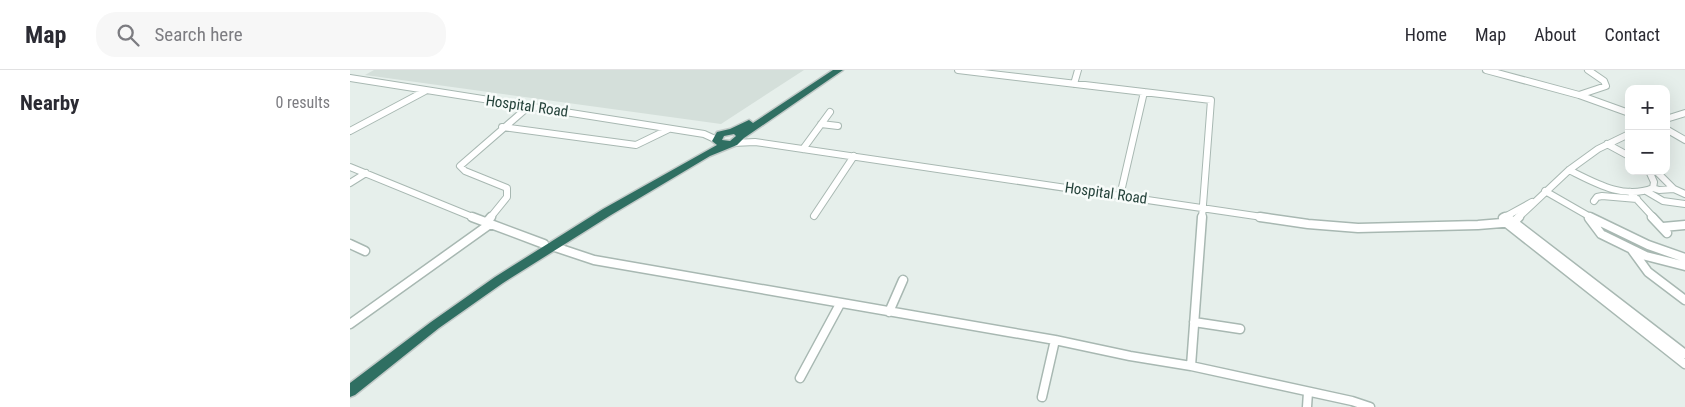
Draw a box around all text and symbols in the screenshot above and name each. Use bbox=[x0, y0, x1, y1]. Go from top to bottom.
search box bbox=[96, 12, 446, 57]
text: Map bbox=[25, 21, 66, 49]
icon: search bbox=[114, 21, 142, 49]
text: Search here bbox=[154, 23, 243, 46]
text: Home bbox=[1405, 24, 1447, 45]
text: Map bbox=[1475, 24, 1506, 45]
text: About bbox=[1534, 24, 1576, 45]
text: Contact bbox=[1604, 24, 1660, 45]
map controls bbox=[1625, 85, 1670, 175]
button: + bbox=[1625, 85, 1670, 130]
text: Nearby bbox=[20, 91, 79, 115]
street label: Hospital Road bbox=[485, 91, 569, 121]
text: 0 results bbox=[275, 93, 330, 112]
button: − bbox=[1625, 130, 1670, 175]
street label: Hospital Road bbox=[1064, 178, 1148, 208]

